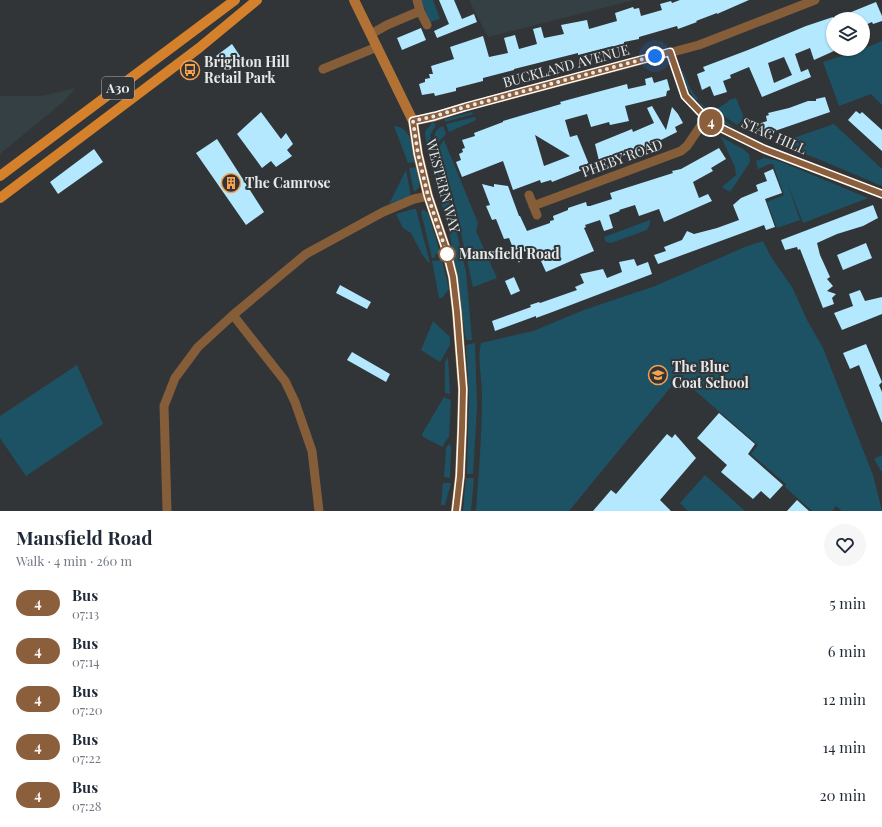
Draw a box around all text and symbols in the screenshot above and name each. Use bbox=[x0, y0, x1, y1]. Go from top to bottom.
map controls bbox=[826, 12, 870, 56]
button: layers bbox=[826, 12, 870, 56]
street label: BUCKLAND AVENUE bbox=[501, 40, 631, 92]
your location bbox=[645, 46, 665, 66]
place label: Brighton Hill Retail Park bbox=[204, 52, 290, 87]
bus stop icon: Brighton Hill Retail Park bbox=[179, 59, 201, 81]
road number: A30 bbox=[102, 77, 134, 99]
line badge: 4 bbox=[698, 109, 724, 135]
text: 4 bbox=[707, 112, 715, 131]
street label: STAG HILL bbox=[739, 113, 810, 158]
street label: PHEBY ROAD bbox=[579, 134, 665, 181]
street label: WESTERN WAY bbox=[422, 136, 465, 235]
building icon: The Camrose bbox=[220, 172, 242, 194]
place label: The Camrose bbox=[245, 173, 331, 192]
place label: Mansfield Road bbox=[459, 244, 560, 263]
marker: Mansfield Road bbox=[438, 245, 456, 263]
place label: The Blue Coat School bbox=[672, 357, 749, 392]
school or university icon: The Blue Coat School bbox=[647, 364, 669, 386]
text: Mansfield Road bbox=[16, 524, 153, 550]
button: heart bbox=[824, 524, 866, 566]
text: Walk · 4 min · 260 m bbox=[16, 552, 132, 569]
text: Bus bbox=[72, 585, 98, 605]
text: 4 bbox=[34, 593, 42, 612]
text: 5 min bbox=[830, 593, 866, 613]
text: 07:13 bbox=[72, 605, 99, 622]
text: Bus bbox=[72, 633, 98, 653]
text: 4 bbox=[34, 641, 42, 660]
text: 6 min bbox=[828, 641, 866, 661]
text: 07:14 bbox=[72, 653, 100, 670]
text: Bus bbox=[72, 681, 98, 701]
text: 4 bbox=[34, 689, 42, 708]
text: 12 min bbox=[823, 689, 866, 709]
text: 07:20 bbox=[72, 701, 103, 718]
text: Bus bbox=[72, 729, 98, 749]
text: 4 bbox=[34, 737, 42, 756]
text: 14 min bbox=[823, 737, 866, 757]
text: 07:22 bbox=[72, 749, 101, 766]
text: Bus bbox=[72, 777, 98, 797]
text: 4 bbox=[34, 785, 42, 804]
text: 20 min bbox=[819, 785, 866, 805]
text: 07:28 bbox=[72, 797, 102, 814]

